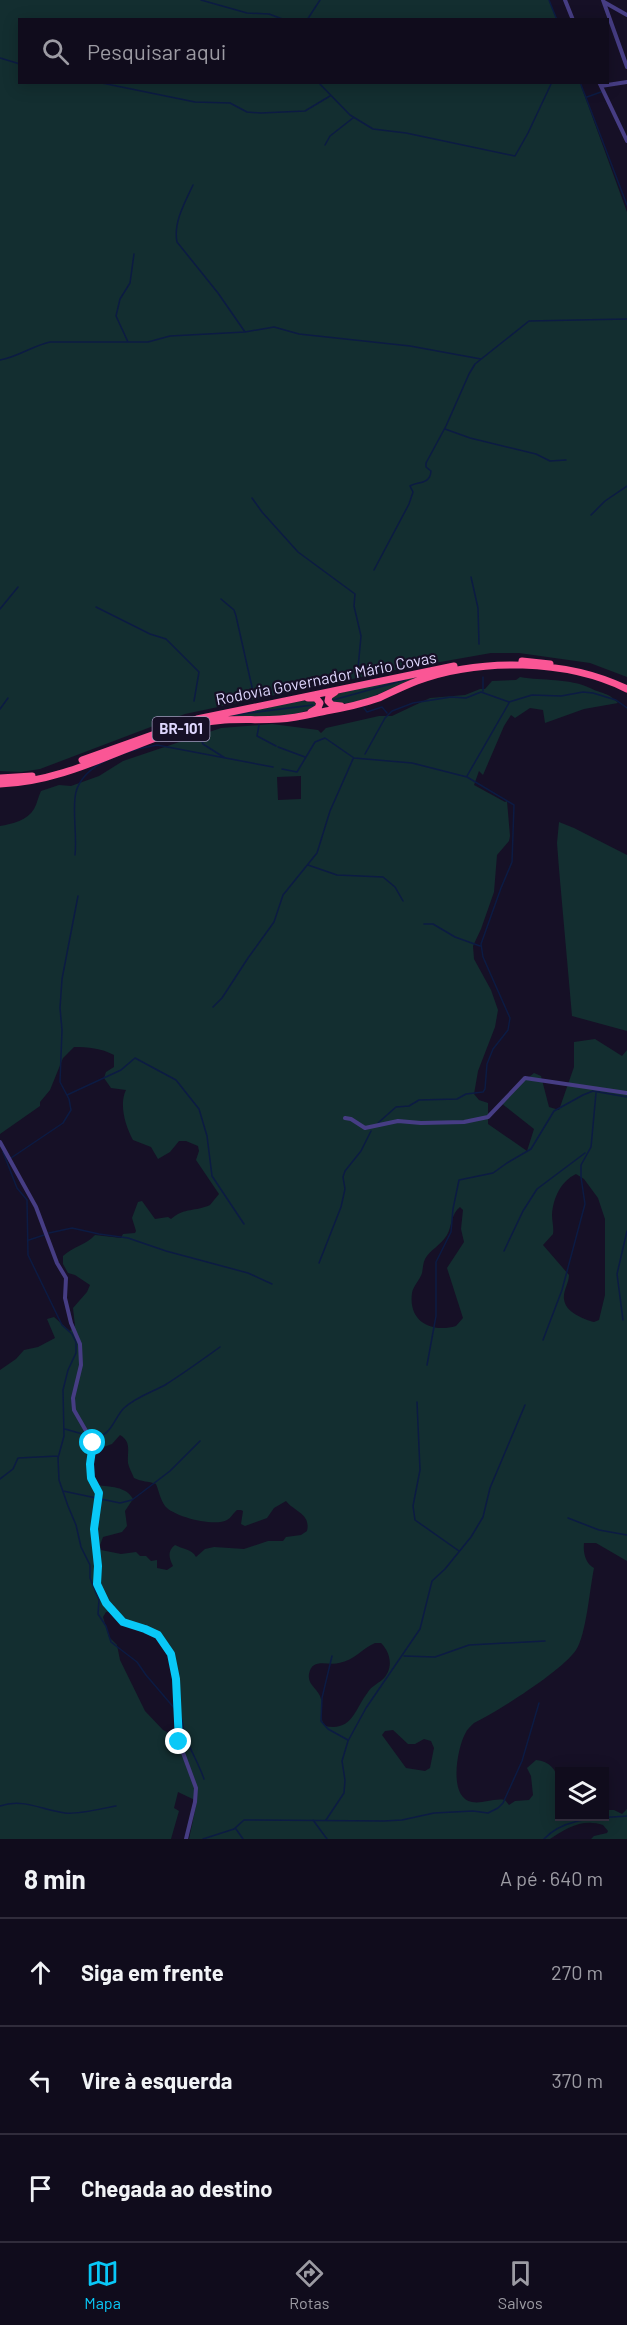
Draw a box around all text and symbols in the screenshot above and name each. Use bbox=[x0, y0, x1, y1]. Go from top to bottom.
search box bbox=[18, 18, 609, 84]
icon: search bbox=[39, 35, 72, 68]
text: Pesquisar aqui bbox=[87, 38, 226, 64]
street label: Rodovia Governador Mário Covas bbox=[214, 647, 438, 708]
road number: BR-101 bbox=[152, 717, 210, 741]
route start bbox=[79, 1429, 105, 1455]
route end bbox=[165, 1728, 191, 1754]
map controls bbox=[555, 1767, 609, 1821]
button: layers bbox=[555, 1767, 609, 1821]
text: 8 min bbox=[24, 1863, 86, 1894]
text: A pé · 640 m bbox=[500, 1866, 603, 1890]
icon: ahead bbox=[24, 1956, 57, 1989]
text: Siga em frente bbox=[81, 1959, 224, 1985]
text: 270 m bbox=[551, 1960, 603, 1984]
icon: left bbox=[24, 2064, 57, 2097]
text: Vire à esquerda bbox=[81, 2067, 232, 2093]
text: 370 m bbox=[551, 2068, 603, 2092]
icon: arrive bbox=[24, 2172, 57, 2205]
text: Chegada ao destino bbox=[81, 2175, 272, 2201]
tab: Mapa bbox=[84, 2257, 121, 2312]
tab: Rotas bbox=[289, 2257, 329, 2312]
tab: Salvos bbox=[498, 2257, 543, 2312]

